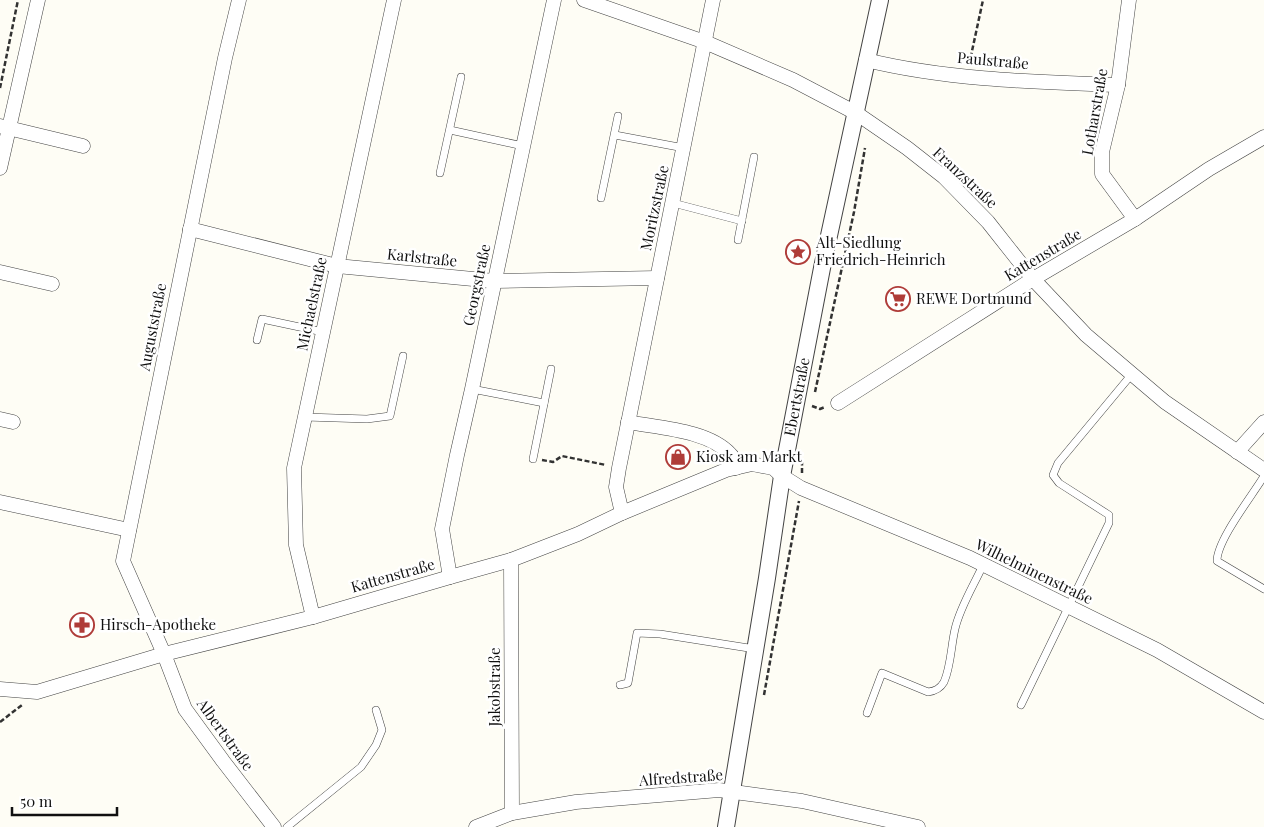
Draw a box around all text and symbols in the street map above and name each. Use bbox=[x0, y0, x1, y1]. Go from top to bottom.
street label: Paulstraße bbox=[957, 47, 1030, 73]
street label: Lotharstraße bbox=[1077, 67, 1111, 157]
street label: Franzstraße bbox=[929, 142, 1002, 212]
street label: Moritzstraße bbox=[635, 163, 673, 252]
street label: Kattenstraße bbox=[1000, 223, 1085, 285]
place label: Alt-Siedlung Friedrich-Heinrich bbox=[815, 232, 946, 269]
place icon: Alt-Siedlung Friedrich-Heinrich bbox=[785, 239, 811, 265]
street label: Georgstraße bbox=[458, 242, 494, 328]
street label: Karlstraße bbox=[386, 243, 458, 271]
street label: Michaelstraße bbox=[291, 255, 331, 353]
street label: Auguststraße bbox=[134, 281, 170, 373]
supermarket icon: REWE Dortmund bbox=[885, 286, 911, 312]
place label: REWE Dortmund bbox=[916, 288, 1032, 308]
street label: Ebertstraße bbox=[779, 356, 814, 438]
shop icon: Kiosk am Markt bbox=[665, 444, 691, 470]
place label: Kiosk am Markt bbox=[696, 446, 803, 466]
street label: Wilhelminenstraße bbox=[971, 534, 1096, 608]
street label: Kattenstraße bbox=[348, 554, 437, 597]
pharmacy icon: Hirsch-Apotheke bbox=[69, 612, 95, 638]
place label: Hirsch-Apotheke bbox=[100, 614, 216, 634]
street label: Jakobstraße bbox=[484, 647, 504, 728]
street label: Albertstraße bbox=[192, 694, 259, 774]
street label: Alfredstraße bbox=[637, 764, 723, 790]
scale bar bbox=[12, 784, 118, 816]
text: 50 m bbox=[20, 791, 53, 811]

